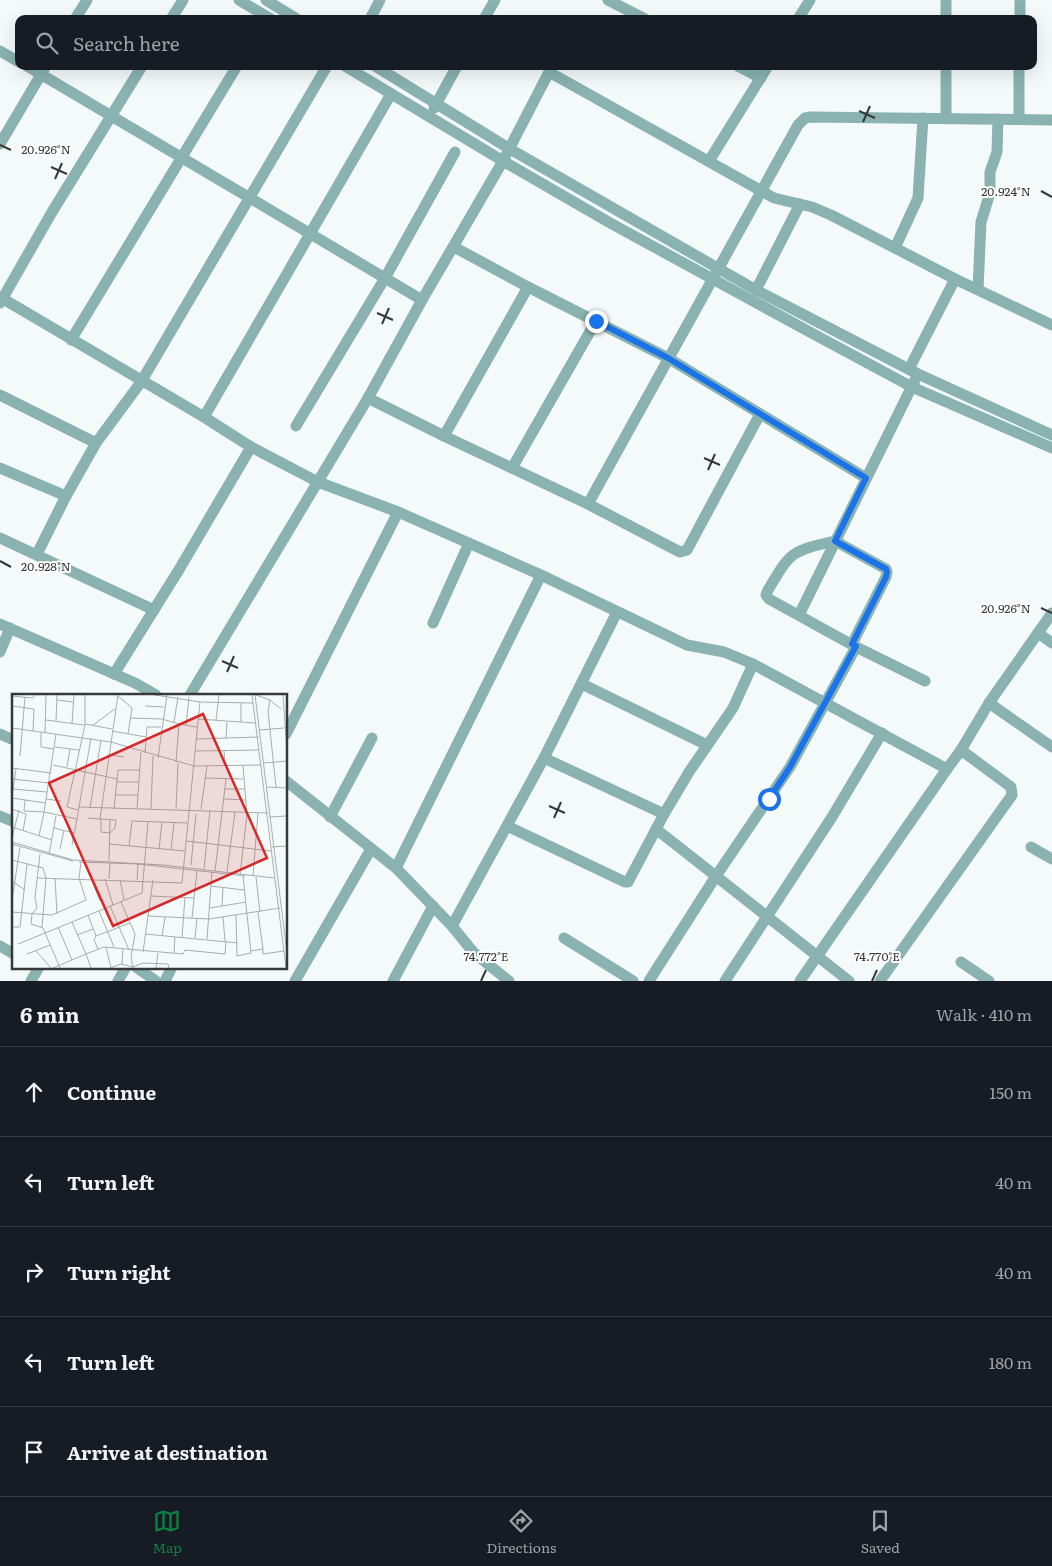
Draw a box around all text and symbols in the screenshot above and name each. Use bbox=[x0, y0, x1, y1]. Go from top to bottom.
search box bbox=[15, 15, 1037, 70]
icon: search bbox=[33, 29, 61, 57]
text: Search here bbox=[73, 29, 180, 57]
text: 20.926°N bbox=[21, 140, 71, 158]
text: 20.924°N bbox=[981, 182, 1031, 200]
route end bbox=[585, 310, 608, 333]
text: 20.928°N bbox=[21, 557, 71, 575]
text: 20.926°N bbox=[981, 599, 1031, 617]
inset map bbox=[12, 694, 288, 968]
route start bbox=[758, 788, 781, 811]
text: 74.772°E bbox=[464, 947, 509, 965]
text: 74.770°E bbox=[854, 947, 900, 965]
text: 6 min bbox=[20, 998, 80, 1029]
text: Walk · 410 m bbox=[936, 1002, 1032, 1026]
icon: ahead bbox=[20, 1078, 48, 1106]
text: Continue bbox=[67, 1078, 156, 1106]
text: 150 m bbox=[989, 1080, 1032, 1104]
icon: left bbox=[20, 1168, 48, 1196]
text: Turn left bbox=[67, 1168, 154, 1196]
text: 40 m bbox=[995, 1170, 1032, 1194]
icon: right bbox=[20, 1258, 48, 1286]
text: Turn right bbox=[67, 1258, 171, 1286]
text: 40 m bbox=[995, 1260, 1032, 1284]
icon: left bbox=[20, 1348, 48, 1376]
text: Turn left bbox=[67, 1348, 154, 1376]
text: 180 m bbox=[989, 1350, 1032, 1374]
icon: arrive bbox=[20, 1438, 48, 1466]
text: Arrive at destination bbox=[67, 1438, 268, 1466]
tab: Map bbox=[152, 1507, 182, 1557]
tab: Directions bbox=[486, 1507, 556, 1557]
tab: Saved bbox=[861, 1507, 900, 1557]

